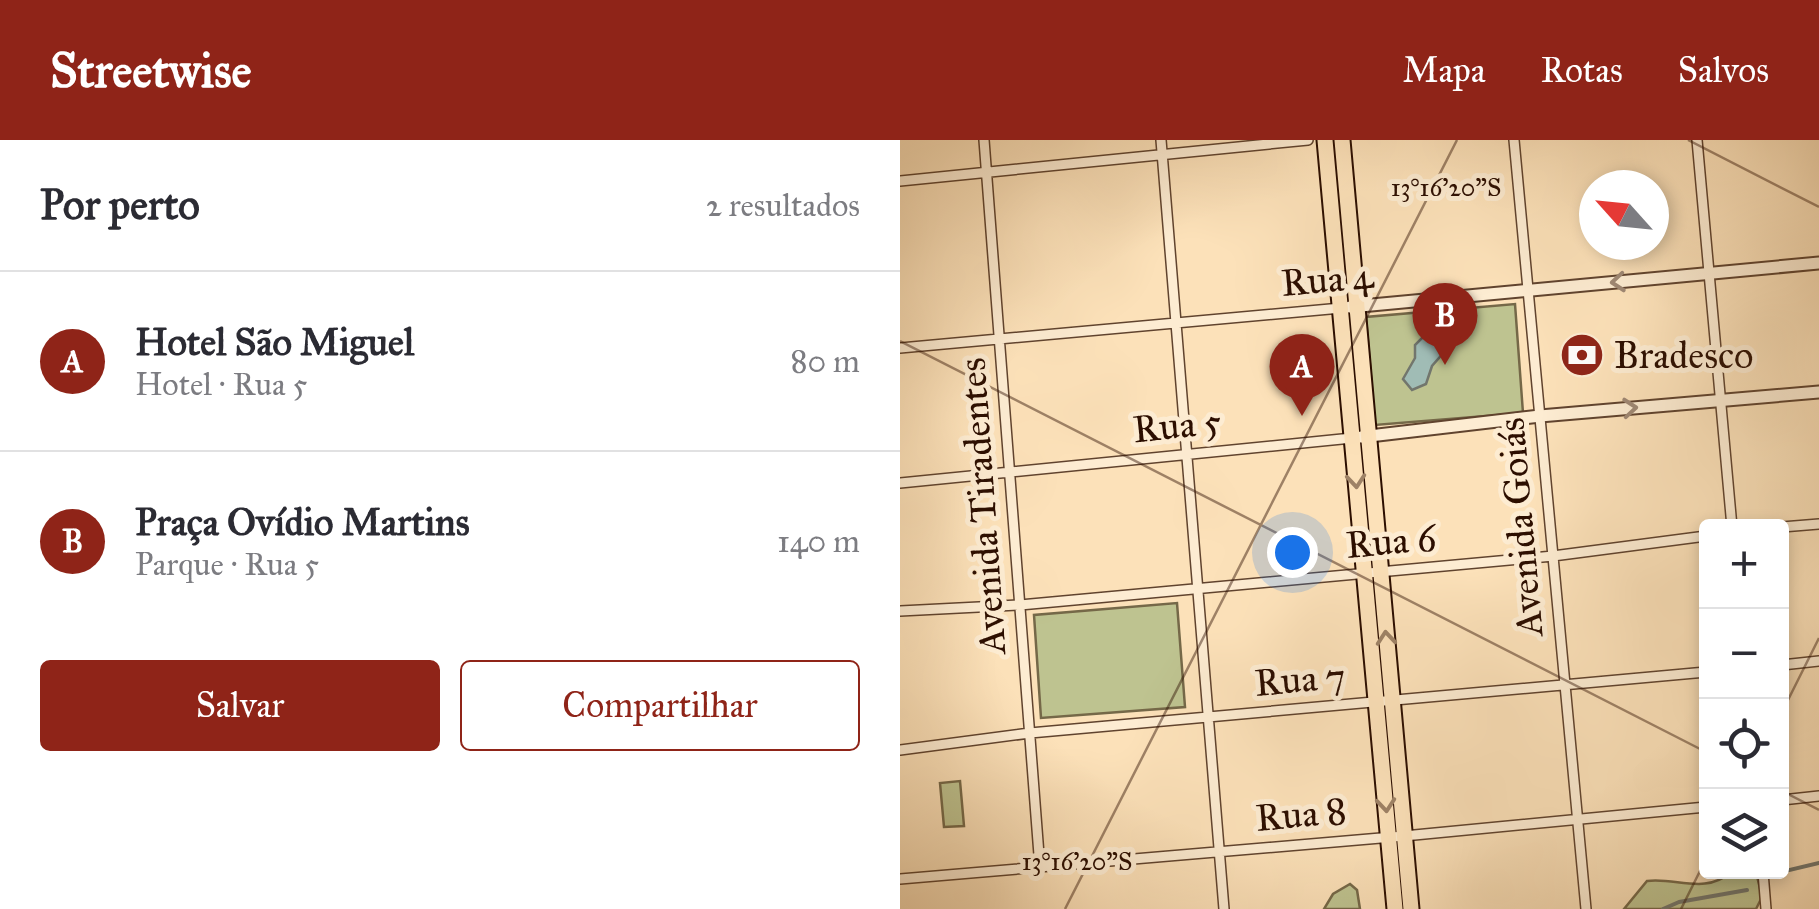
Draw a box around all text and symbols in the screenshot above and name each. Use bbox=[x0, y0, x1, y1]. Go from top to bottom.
text: Streetwise bbox=[50, 41, 251, 100]
text: Mapa bbox=[1402, 49, 1486, 92]
text: Rotas bbox=[1541, 49, 1623, 92]
text: Salvos bbox=[1678, 49, 1769, 92]
north arrow bbox=[1579, 170, 1669, 260]
text: 13°16'20"S bbox=[1391, 172, 1501, 203]
text: Por perto bbox=[40, 179, 200, 231]
text: 2 resultados bbox=[706, 186, 860, 225]
street label: Rua 4 bbox=[1279, 252, 1376, 306]
one-way arrow bbox=[1610, 270, 1626, 292]
pin: B bbox=[1412, 282, 1478, 365]
text: Hotel São Miguel bbox=[135, 319, 414, 365]
bank icon: Bradesco bbox=[1559, 332, 1605, 378]
place label: Bradesco bbox=[1614, 332, 1754, 378]
pin: A bbox=[1270, 334, 1334, 416]
text: A bbox=[62, 342, 83, 381]
text: 80 m bbox=[791, 342, 860, 381]
street label: Avenida Tiradentes bbox=[949, 356, 1015, 658]
text: Hotel · Rua 5 bbox=[135, 365, 307, 404]
street label: Rua 5 bbox=[1131, 397, 1223, 453]
one-way arrow bbox=[1622, 398, 1638, 419]
street label: Avenida Goiás bbox=[1488, 416, 1553, 640]
one-way arrow bbox=[1345, 474, 1367, 490]
text: Praça Ovídio Martins bbox=[135, 499, 470, 545]
street label: Rua 6 bbox=[1344, 514, 1440, 568]
map controls bbox=[1699, 519, 1789, 879]
button: + bbox=[1699, 519, 1789, 609]
text: B bbox=[62, 522, 83, 561]
text: 140 m bbox=[777, 522, 860, 561]
your location bbox=[1267, 527, 1318, 578]
text: Parque · Rua 5 bbox=[135, 545, 319, 584]
button: − bbox=[1699, 609, 1789, 699]
one-way arrow bbox=[1376, 629, 1398, 645]
street label: Rua 7 bbox=[1253, 652, 1347, 706]
button: Salvar bbox=[40, 660, 440, 751]
button: Compartilhar bbox=[460, 660, 860, 751]
button: locate bbox=[1699, 699, 1789, 789]
street label: Rua 8 bbox=[1254, 787, 1348, 841]
button: layers bbox=[1699, 789, 1789, 879]
one-way arrow bbox=[1374, 797, 1396, 813]
text: 13°16'20"S bbox=[1022, 846, 1132, 877]

